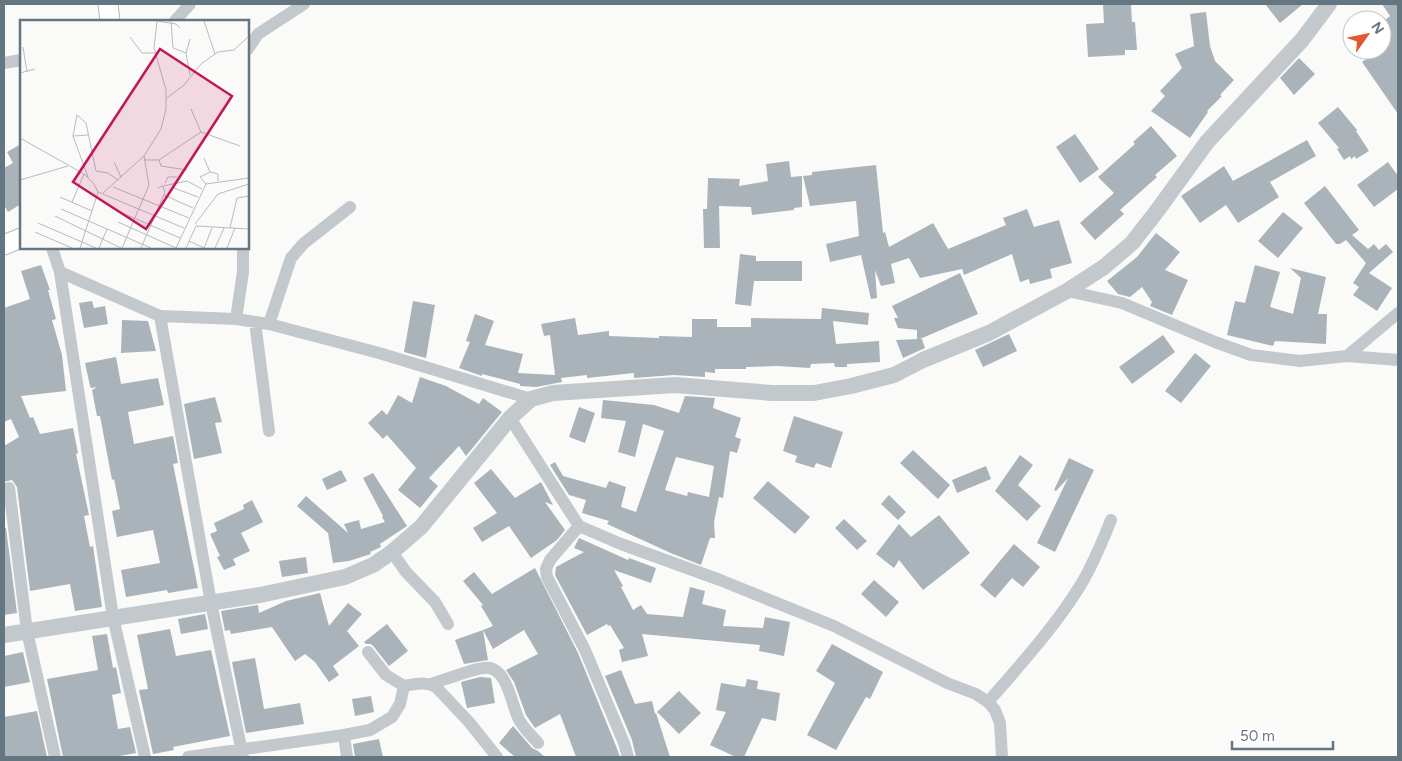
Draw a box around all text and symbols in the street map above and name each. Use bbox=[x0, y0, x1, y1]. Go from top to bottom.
north arrow bbox=[1342, 10, 1392, 60]
text: N bbox=[1367, 19, 1388, 37]
inset map bbox=[20, 20, 249, 249]
scale bar bbox=[1232, 718, 1333, 750]
text: 50 m bbox=[1240, 727, 1275, 745]

